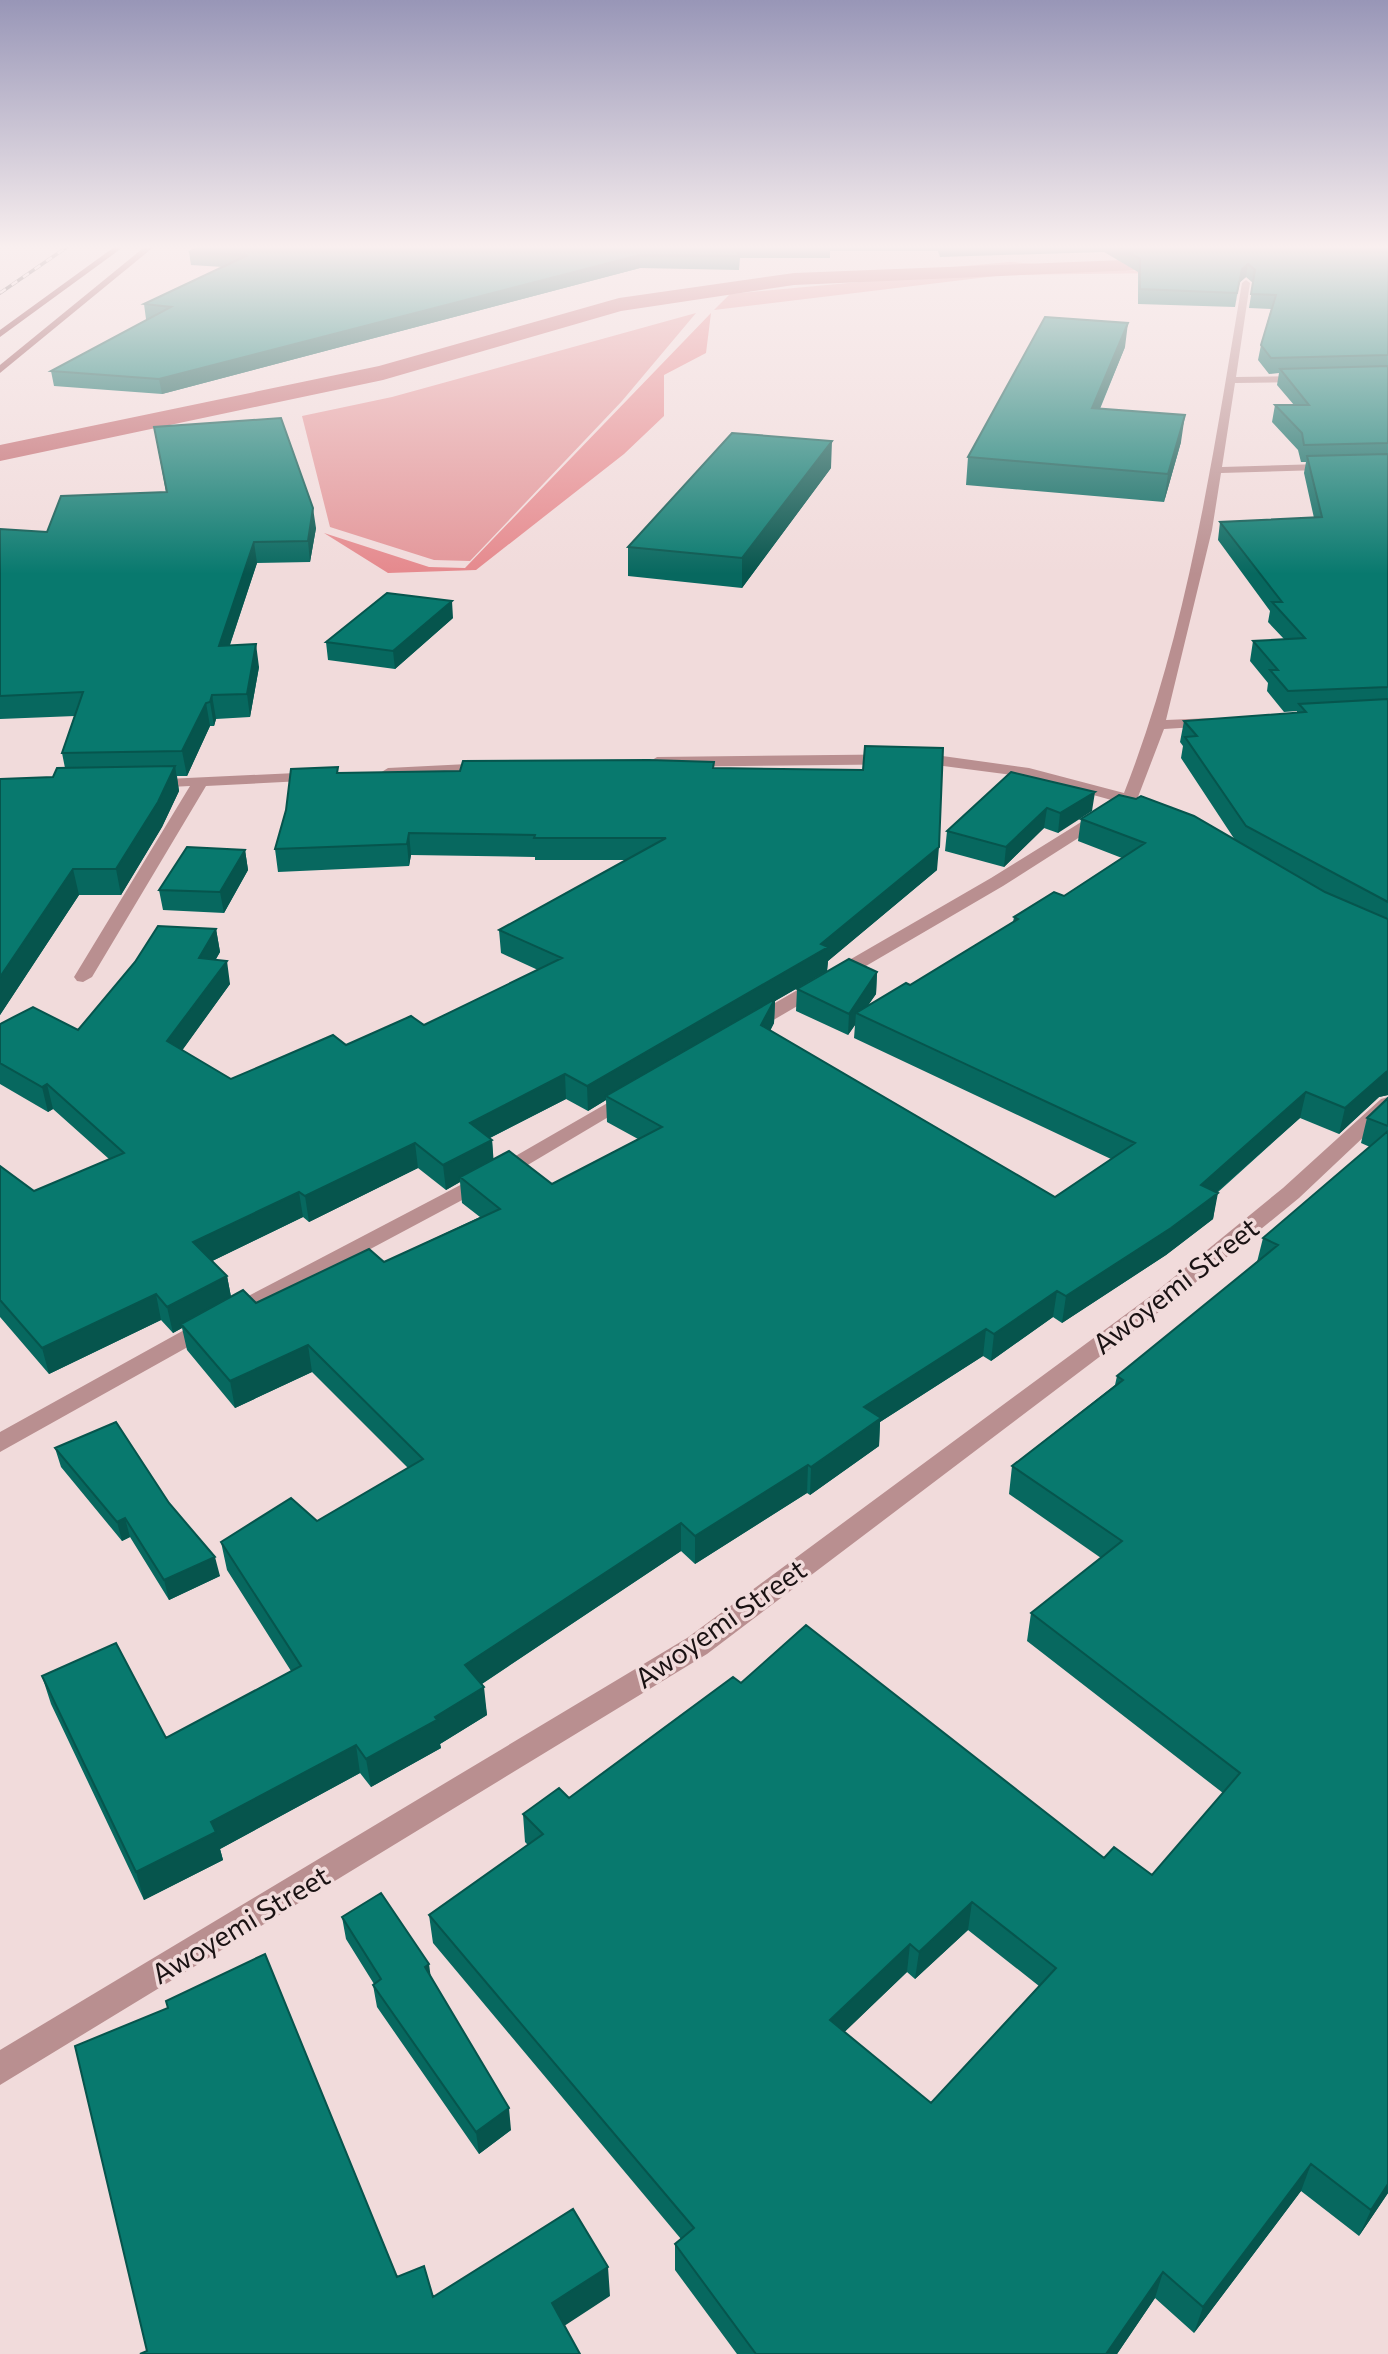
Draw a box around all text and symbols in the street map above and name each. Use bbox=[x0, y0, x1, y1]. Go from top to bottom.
street label: Awoyemi Street bbox=[1085, 1210, 1265, 1360]
street label: Awoyemi Street bbox=[628, 1551, 812, 1695]
street label: Awoyemi Street bbox=[145, 1858, 335, 1990]

